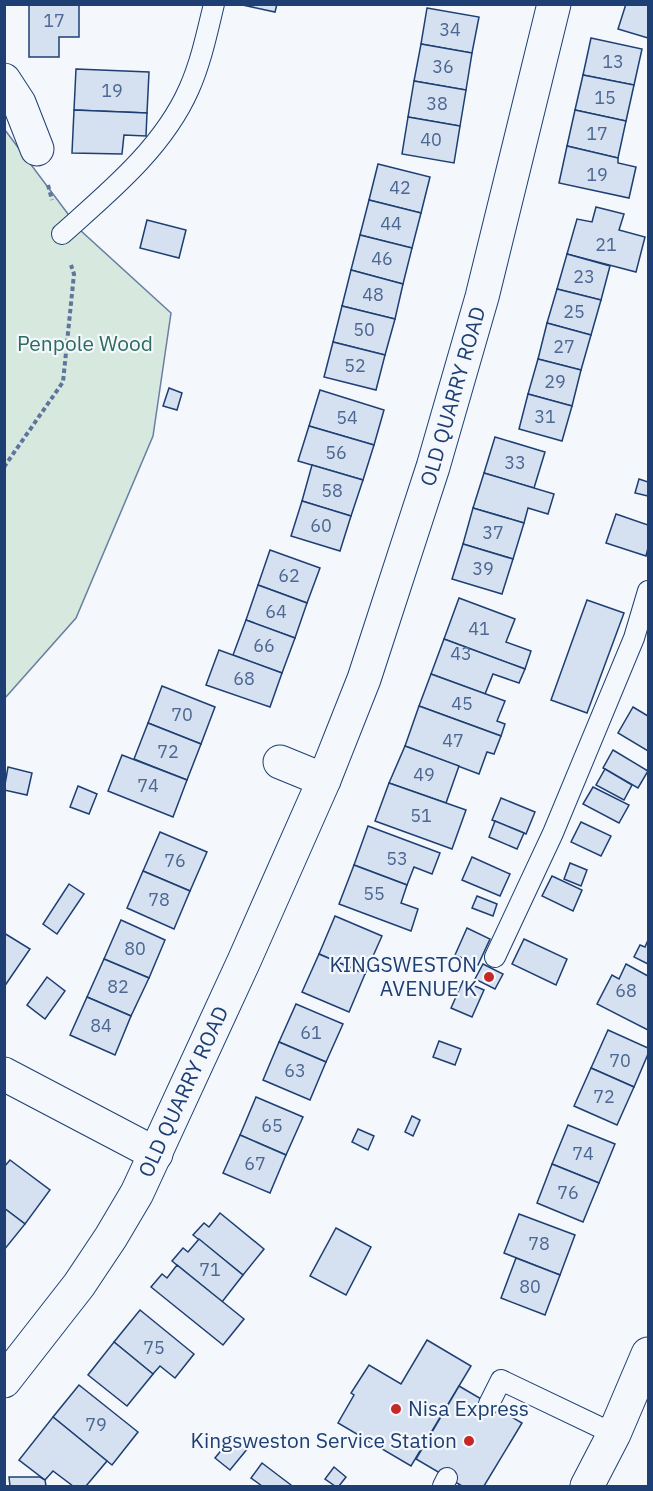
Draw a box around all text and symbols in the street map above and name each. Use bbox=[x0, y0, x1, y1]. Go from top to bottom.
house number: 17 bbox=[43, 9, 65, 32]
house number: 34 bbox=[439, 18, 461, 41]
house number: 13 bbox=[602, 50, 624, 73]
house number: 36 bbox=[432, 55, 454, 78]
house number: 19 bbox=[101, 79, 123, 102]
house number: 15 bbox=[594, 86, 616, 109]
house number: 38 bbox=[426, 92, 448, 115]
house number: 17 bbox=[586, 122, 608, 145]
house number: 40 bbox=[420, 128, 442, 151]
house number: 19 bbox=[586, 163, 608, 186]
house number: 42 bbox=[389, 176, 411, 199]
house number: 44 bbox=[380, 212, 402, 235]
house number: 21 bbox=[595, 233, 617, 256]
house number: 46 bbox=[371, 247, 393, 270]
house number: 23 bbox=[573, 265, 595, 288]
house number: 48 bbox=[362, 283, 384, 306]
house number: 25 bbox=[563, 300, 585, 323]
street label: OLD QUARRY ROAD bbox=[413, 303, 492, 489]
house number: 50 bbox=[353, 318, 375, 341]
park label: Penpole Wood bbox=[17, 329, 153, 357]
house number: 27 bbox=[553, 335, 575, 358]
house number: 52 bbox=[344, 354, 366, 377]
house number: 29 bbox=[544, 370, 566, 393]
house number: 31 bbox=[534, 405, 556, 428]
house number: 54 bbox=[336, 406, 358, 429]
house number: 56 bbox=[325, 441, 347, 464]
house number: 33 bbox=[504, 451, 526, 474]
house number: 58 bbox=[321, 479, 343, 502]
house number: 60 bbox=[310, 514, 332, 537]
house number: 37 bbox=[482, 521, 504, 544]
house number: 39 bbox=[472, 557, 494, 580]
house number: 62 bbox=[278, 564, 300, 587]
house number: 64 bbox=[265, 600, 287, 623]
house number: 41 bbox=[468, 617, 490, 640]
house number: 66 bbox=[253, 634, 275, 657]
house number: 43 bbox=[450, 642, 472, 665]
house number: 68 bbox=[233, 667, 255, 690]
house number: 45 bbox=[451, 692, 473, 715]
house number: 70 bbox=[171, 703, 193, 726]
house number: 47 bbox=[442, 729, 464, 752]
house number: 72 bbox=[157, 740, 179, 763]
house number: 49 bbox=[413, 763, 435, 786]
house number: 74 bbox=[137, 774, 159, 797]
house number: 51 bbox=[410, 804, 432, 827]
house number: 53 bbox=[386, 847, 408, 870]
house number: 76 bbox=[164, 849, 186, 872]
house number: 55 bbox=[363, 882, 385, 905]
house number: 78 bbox=[148, 888, 170, 911]
house number: 80 bbox=[124, 937, 146, 960]
place label: KINGSWESTON AVENUE K bbox=[329, 950, 477, 1002]
marker: KINGSWESTON AVENUE K bbox=[482, 970, 496, 984]
house number: 82 bbox=[107, 975, 129, 998]
house number: 68 bbox=[615, 979, 637, 1002]
street label: OLD QUARRY ROAD bbox=[131, 1001, 234, 1182]
house number: 84 bbox=[90, 1014, 112, 1037]
house number: 61 bbox=[300, 1021, 322, 1044]
house number: 70 bbox=[609, 1049, 631, 1072]
house number: 63 bbox=[284, 1059, 306, 1082]
house number: 72 bbox=[593, 1085, 615, 1108]
house number: 65 bbox=[261, 1114, 283, 1137]
house number: 74 bbox=[572, 1142, 594, 1165]
house number: 67 bbox=[244, 1152, 266, 1175]
house number: 76 bbox=[557, 1181, 579, 1204]
house number: 78 bbox=[528, 1232, 550, 1255]
house number: 71 bbox=[199, 1258, 221, 1281]
house number: 80 bbox=[519, 1275, 541, 1298]
house number: 75 bbox=[143, 1336, 165, 1359]
place label: Nisa Express bbox=[408, 1394, 529, 1422]
marker: Nisa Express bbox=[389, 1402, 403, 1416]
house number: 79 bbox=[85, 1413, 107, 1436]
place label: Kingsweston Service Station bbox=[191, 1426, 457, 1454]
marker: Kingsweston Service Station bbox=[462, 1434, 476, 1448]

